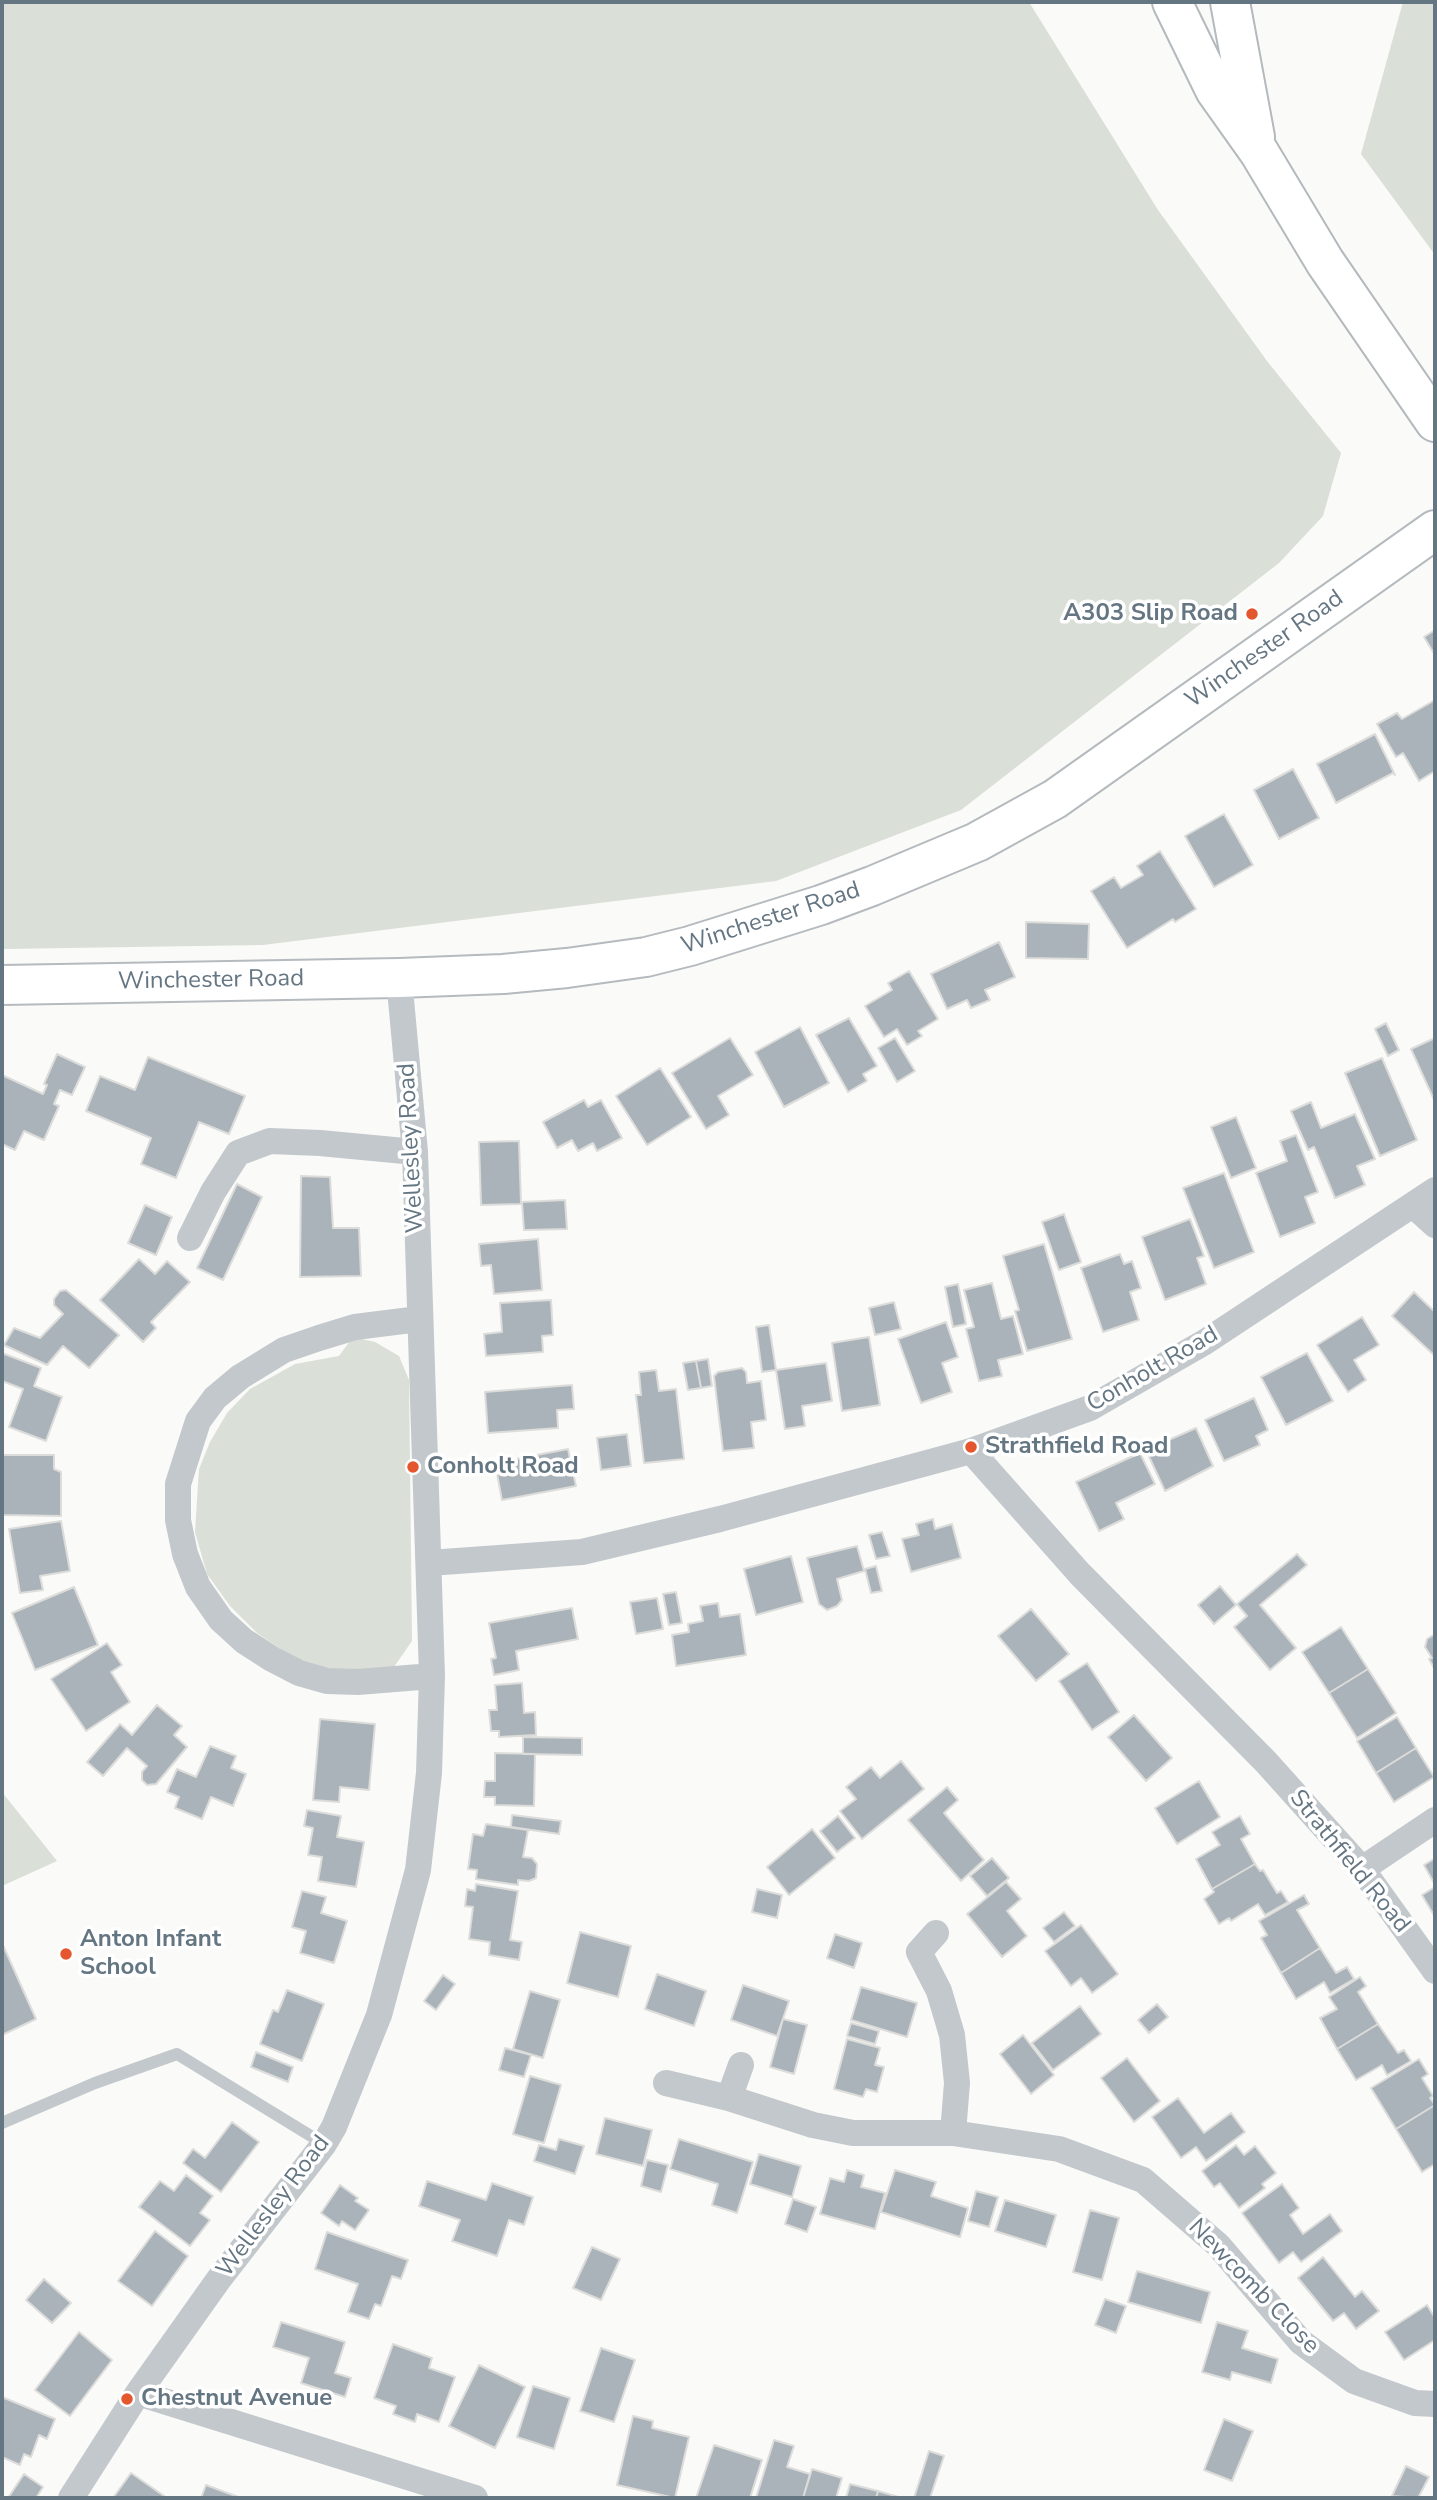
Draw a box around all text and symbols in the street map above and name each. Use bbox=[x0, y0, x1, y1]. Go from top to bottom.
street label: Winchester Road bbox=[1180, 585, 1350, 715]
place label: A303 Slip Road bbox=[1063, 600, 1238, 628]
marker: A303 Slip Road bbox=[1244, 606, 1260, 622]
street label: Winchester Road bbox=[678, 877, 864, 961]
street label: Winchester Road bbox=[118, 965, 304, 997]
street label: Wellesley Road bbox=[393, 1062, 431, 1234]
street label: Conholt Road bbox=[1082, 1321, 1224, 1419]
place label: Strathfield Road bbox=[985, 1433, 1169, 1461]
marker: Strathfield Road bbox=[963, 1439, 979, 1455]
place label: Conholt Road bbox=[427, 1453, 579, 1481]
marker: Conholt Road bbox=[405, 1459, 421, 1475]
street label: Strathfield Road bbox=[1283, 1785, 1415, 1939]
place label: Anton Infant School bbox=[80, 1926, 221, 1982]
marker: Anton Infant School bbox=[58, 1946, 74, 1962]
street label: Wellesley Road bbox=[211, 2130, 337, 2284]
street label: Newcomb Close bbox=[1181, 2214, 1325, 2360]
place label: Chestnut Avenue bbox=[141, 2385, 332, 2413]
marker: Chestnut Avenue bbox=[119, 2391, 135, 2407]

